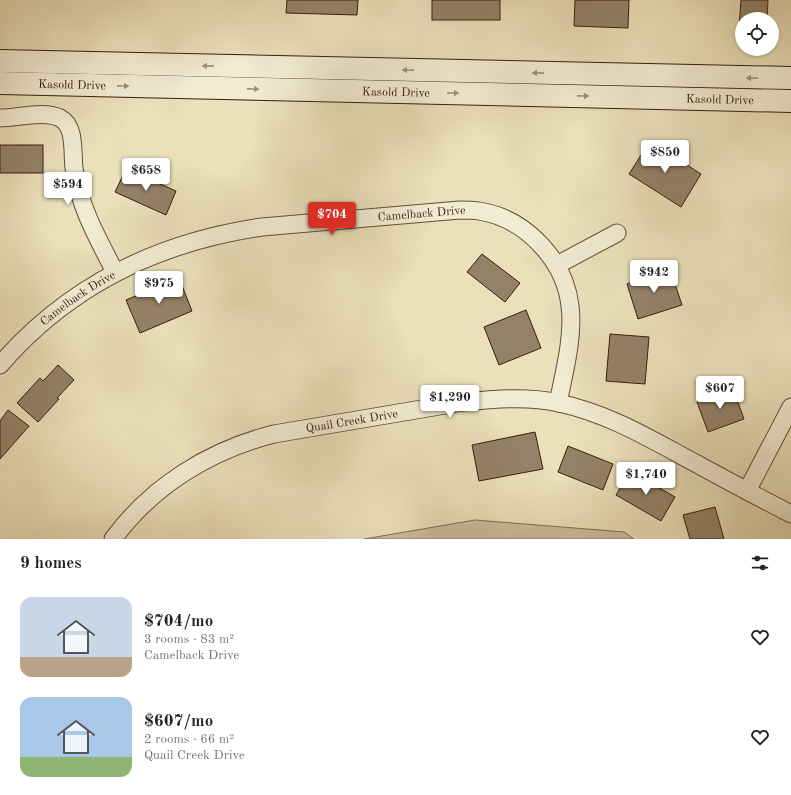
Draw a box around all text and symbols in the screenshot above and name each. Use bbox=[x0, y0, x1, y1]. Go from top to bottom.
map controls bbox=[735, 12, 779, 56]
button: locate bbox=[735, 12, 779, 56]
one-way arrow bbox=[201, 63, 214, 69]
one-way arrow bbox=[402, 67, 414, 74]
one-way arrow bbox=[532, 70, 544, 77]
one-way arrow bbox=[745, 75, 758, 81]
street label: Kasold Drive bbox=[38, 79, 107, 92]
one-way arrow bbox=[117, 82, 129, 89]
one-way arrow bbox=[247, 85, 259, 92]
street label: Kasold Drive bbox=[362, 86, 430, 100]
one-way arrow bbox=[447, 90, 460, 96]
one-way arrow bbox=[577, 93, 590, 99]
street label: Kasold Drive bbox=[686, 94, 754, 107]
pin: $850 bbox=[641, 140, 689, 174]
text: $850 bbox=[650, 146, 680, 159]
pin: $658 bbox=[122, 158, 170, 192]
text: $658 bbox=[131, 164, 161, 177]
pin: $594 bbox=[44, 172, 92, 206]
text: $594 bbox=[53, 178, 83, 191]
pin: $704 bbox=[308, 202, 356, 236]
street label: Camelback Drive bbox=[377, 205, 466, 224]
text: $704 bbox=[317, 208, 347, 221]
pin: $942 bbox=[630, 260, 678, 294]
text: $942 bbox=[639, 266, 669, 279]
street label: Camelback Drive bbox=[38, 269, 118, 329]
pin: $975 bbox=[135, 271, 183, 305]
text: $975 bbox=[144, 277, 174, 290]
pin: $607 bbox=[696, 376, 744, 410]
text: $607 bbox=[705, 382, 735, 395]
pin: $1,290 bbox=[417, 385, 483, 419]
text: $1,290 bbox=[429, 391, 471, 404]
street label: Quail Creek Drive bbox=[305, 408, 399, 435]
pin: $1,740 bbox=[613, 462, 679, 496]
text: $1,740 bbox=[625, 468, 667, 481]
icon: filters bbox=[749, 552, 771, 574]
text: 9 homes bbox=[20, 555, 82, 572]
icon: home bbox=[52, 613, 100, 661]
text: $704/mo bbox=[144, 613, 213, 630]
icon: heart bbox=[749, 626, 771, 648]
text: 3 rooms · 83 m² bbox=[144, 633, 234, 646]
text: Camelback Drive bbox=[144, 649, 239, 662]
icon: home bbox=[52, 713, 100, 761]
text: $607/mo bbox=[144, 713, 213, 730]
icon: heart bbox=[749, 726, 771, 748]
text: 2 rooms · 66 m² bbox=[144, 733, 234, 746]
text: Quail Creek Drive bbox=[144, 749, 245, 762]

